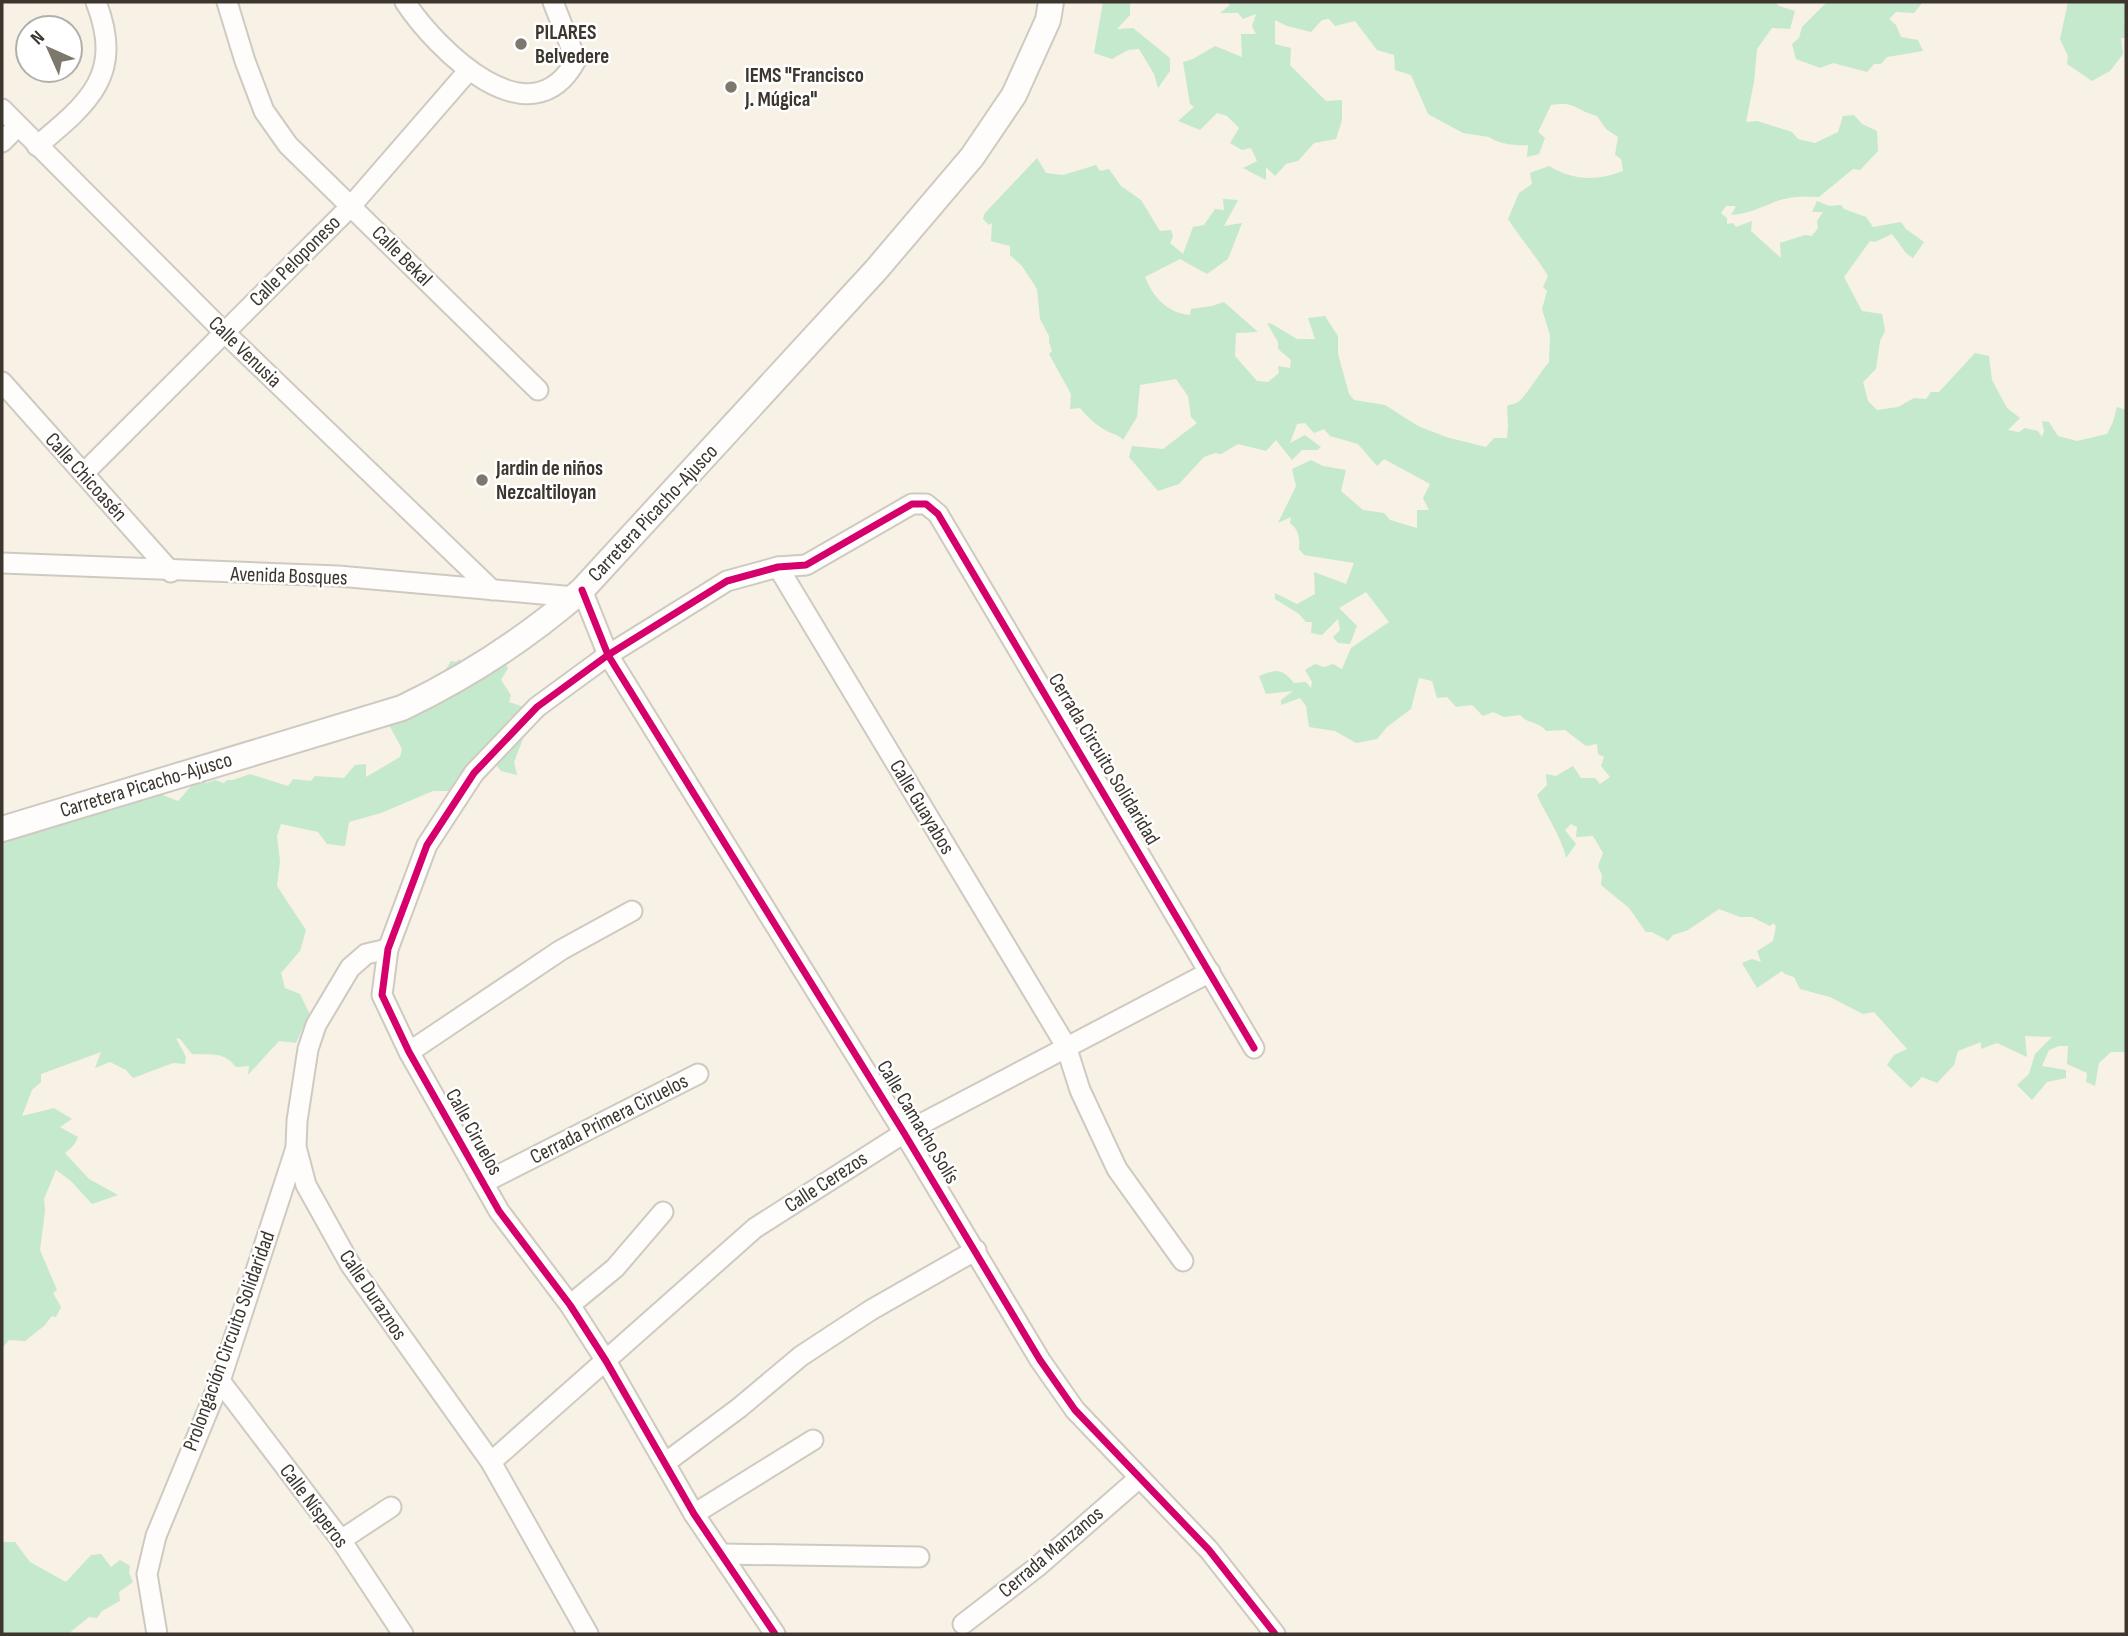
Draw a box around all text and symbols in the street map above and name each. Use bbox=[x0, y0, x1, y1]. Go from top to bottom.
north arrow bbox=[14, 14, 84, 84]
place label: PILARES Belvedere bbox=[535, 20, 609, 69]
text: N bbox=[26, 26, 50, 50]
marker: PILARES Belvedere bbox=[513, 36, 529, 52]
place label: IEMS "Francisco J. Múgica" bbox=[744, 63, 864, 112]
marker: IEMS "Francisco J. Múgica" bbox=[723, 79, 739, 95]
street label: Calle Peloponeso bbox=[244, 210, 346, 312]
street label: Calle Bekal bbox=[367, 221, 437, 291]
street label: Calle Venusia bbox=[203, 311, 287, 393]
street label: Calle Chicoasén bbox=[40, 428, 132, 526]
street label: Carretera Picacho-Ajusco bbox=[583, 439, 723, 587]
place label: Jardin de niños Nezcaltiloyan bbox=[495, 456, 603, 505]
marker: Jardin de niños Nezcaltiloyan bbox=[474, 472, 490, 488]
street label: Avenida Bosques bbox=[229, 561, 348, 591]
street label: Cerrada Circuito Solidaridad bbox=[1043, 669, 1165, 849]
street label: Carretera Picacho-Ajusco bbox=[57, 747, 235, 823]
street label: Calle Guayabos bbox=[884, 755, 960, 859]
street label: Calle Camacho Solís bbox=[871, 1056, 965, 1188]
street label: Cerrada Primera Ciruelos bbox=[526, 1068, 692, 1170]
street label: Calle Ciruelos bbox=[440, 1084, 508, 1180]
street label: Calle Cerezos bbox=[780, 1146, 872, 1218]
street label: Prolongación Circuito Solidaridad bbox=[178, 1228, 280, 1454]
street label: Calle Duraznos bbox=[334, 1245, 412, 1345]
street label: Calle Nísperos bbox=[274, 1459, 354, 1553]
street label: Cerrada Manzanos bbox=[994, 1501, 1108, 1603]

